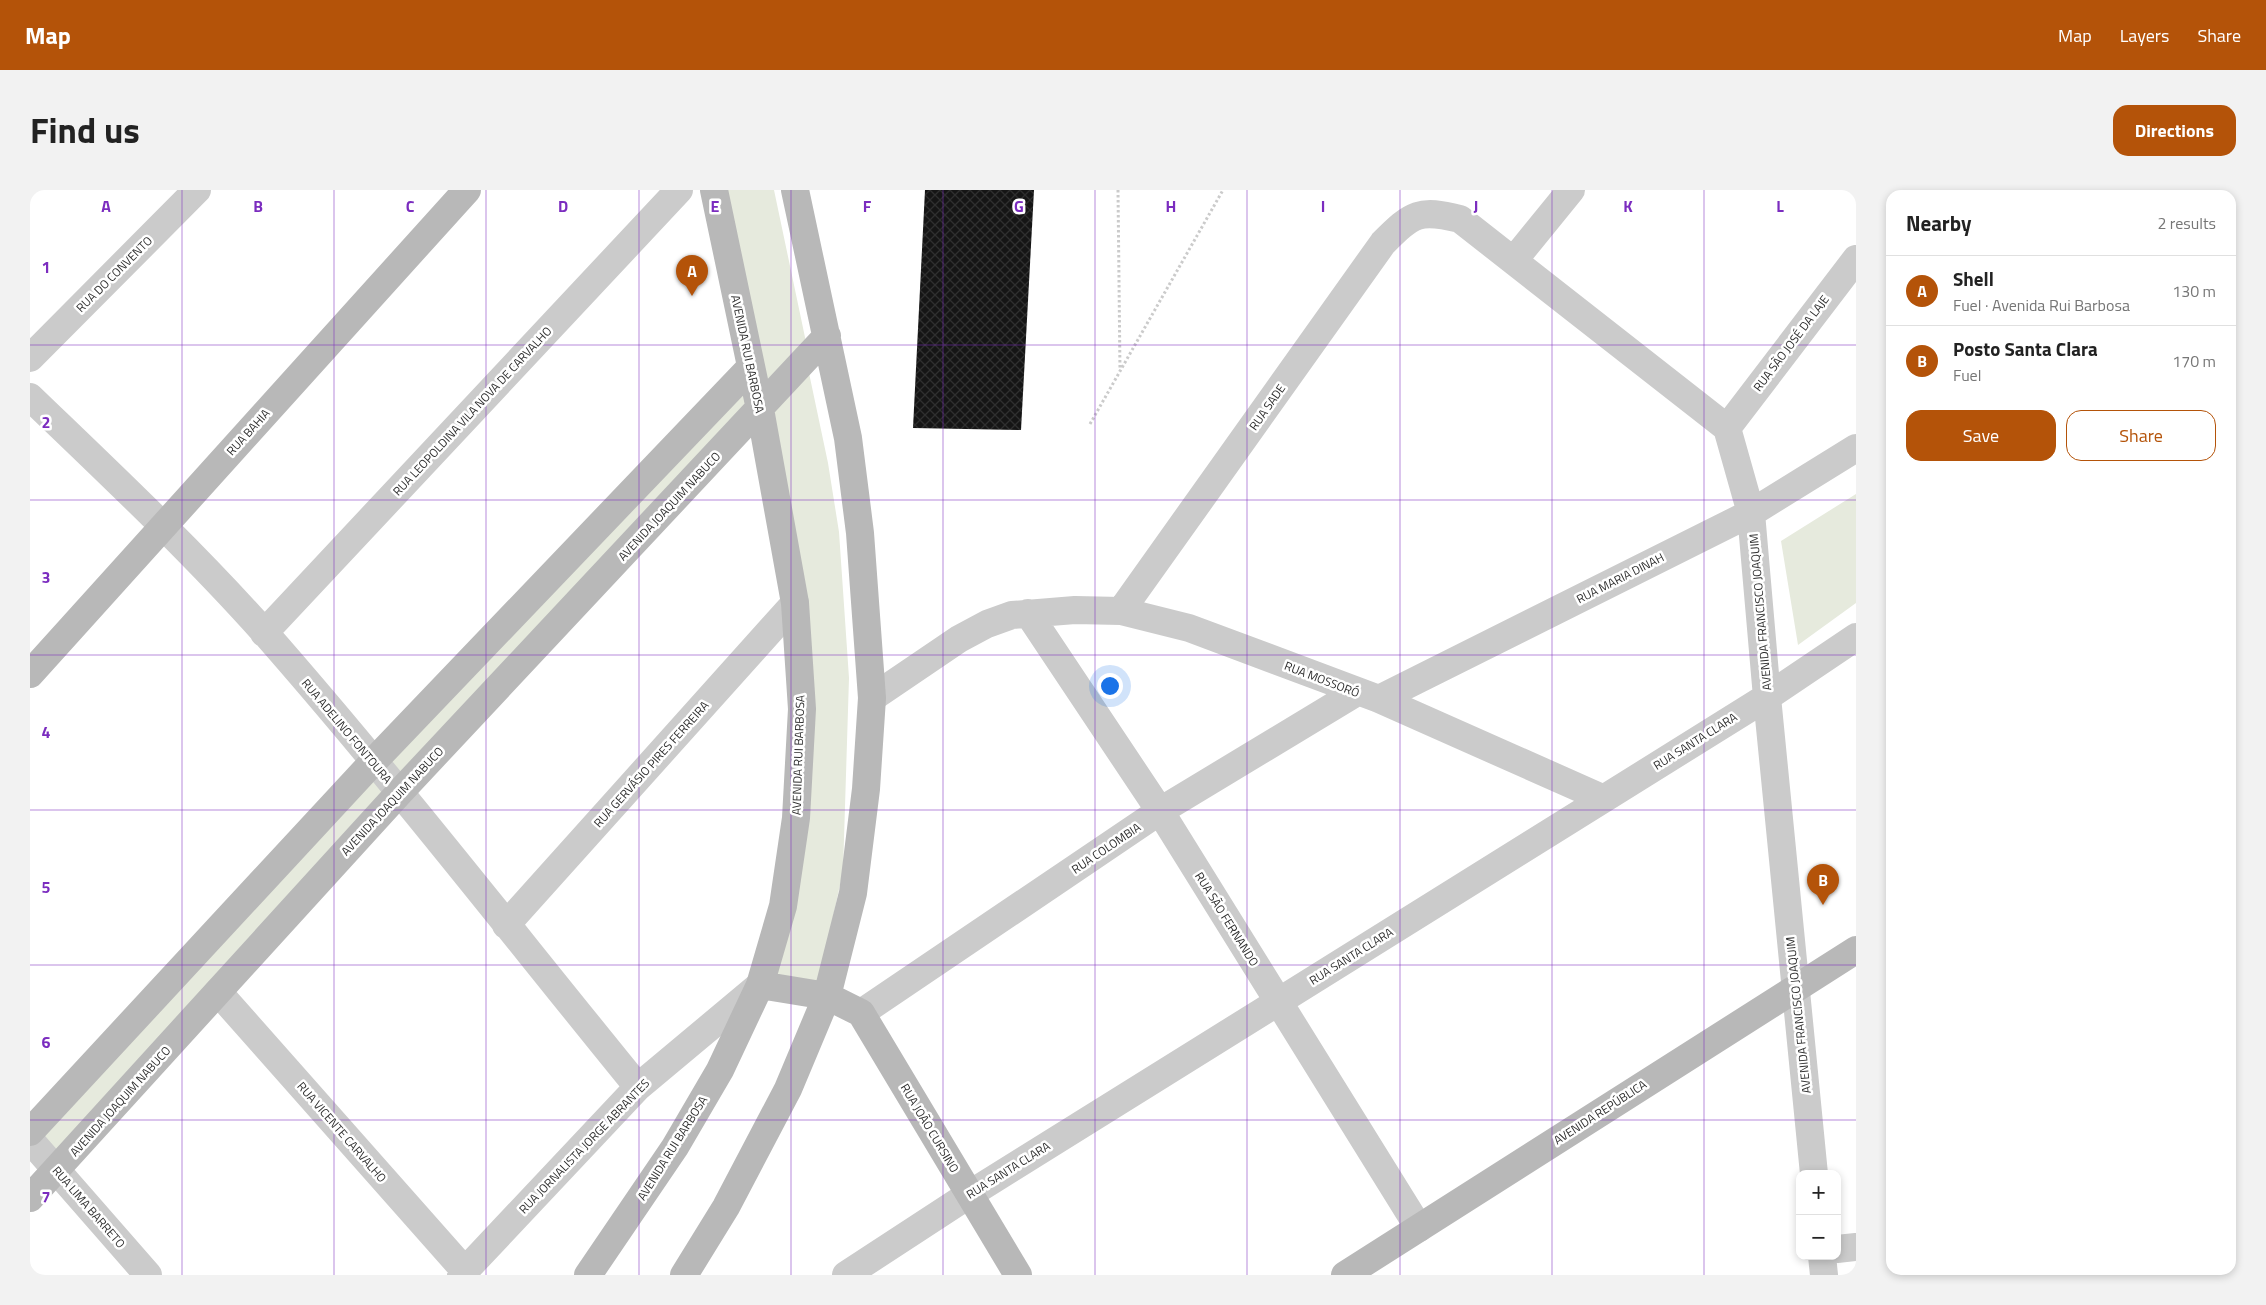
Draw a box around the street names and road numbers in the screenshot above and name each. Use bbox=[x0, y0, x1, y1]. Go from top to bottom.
street label: RUA DO CONVENTO bbox=[71, 231, 157, 317]
street label: RUA SÃO JOSÉ DA LAJE bbox=[1748, 291, 1834, 395]
street label: AVENIDA RUI BARBOSA bbox=[726, 293, 770, 415]
street label: RUA LEOPOLDINA VILA NOVA DE CARVALHO bbox=[388, 322, 556, 500]
street label: RUA SADE bbox=[1244, 380, 1290, 434]
street label: RUA BAHIA bbox=[222, 404, 274, 460]
street label: AVENIDA JOAQUIM NABUCO bbox=[613, 447, 725, 565]
street label: AVENIDA FRANCISCO JOAQUIM bbox=[1744, 533, 1776, 691]
street label: RUA MARIA DINAH bbox=[1573, 548, 1667, 608]
street label: RUA MOSSORÓ bbox=[1282, 656, 1362, 702]
street label: RUA ADELINO FONTOURA bbox=[297, 674, 397, 788]
street label: AVENIDA RUI BARBOSA bbox=[786, 695, 810, 815]
street label: RUA GERVÁSIO PIRES FERREIRA bbox=[589, 696, 713, 832]
street label: RUA SANTA CLARA bbox=[1649, 708, 1741, 774]
street label: AVENIDA JOAQUIM NABUCO bbox=[336, 742, 448, 860]
street label: RUA COLOMBIA bbox=[1067, 818, 1145, 878]
street label: RUA SÃO FERNANDO bbox=[1190, 868, 1264, 970]
street label: RUA SANTA CLARA bbox=[1305, 923, 1397, 989]
street label: AVENIDA FRANCISCO JOAQUIM bbox=[1780, 936, 1816, 1094]
street label: AVENIDA JOAQUIM NABUCO bbox=[65, 1041, 175, 1161]
street label: RUA JORNALISTA JORGE ABRANTES bbox=[514, 1074, 654, 1218]
street label: AVENIDA REPÚBLICA bbox=[1550, 1075, 1650, 1149]
street label: RUA VICENTE CARVALHO bbox=[293, 1077, 391, 1187]
street label: RUA JOÃO CURSINO bbox=[896, 1080, 964, 1176]
street label: AVENIDA RUI BARBOSA bbox=[632, 1092, 712, 1204]
street label: RUA SANTA CLARA bbox=[962, 1137, 1054, 1203]
street label: RUA LIMA BARRETO bbox=[48, 1162, 130, 1252]

